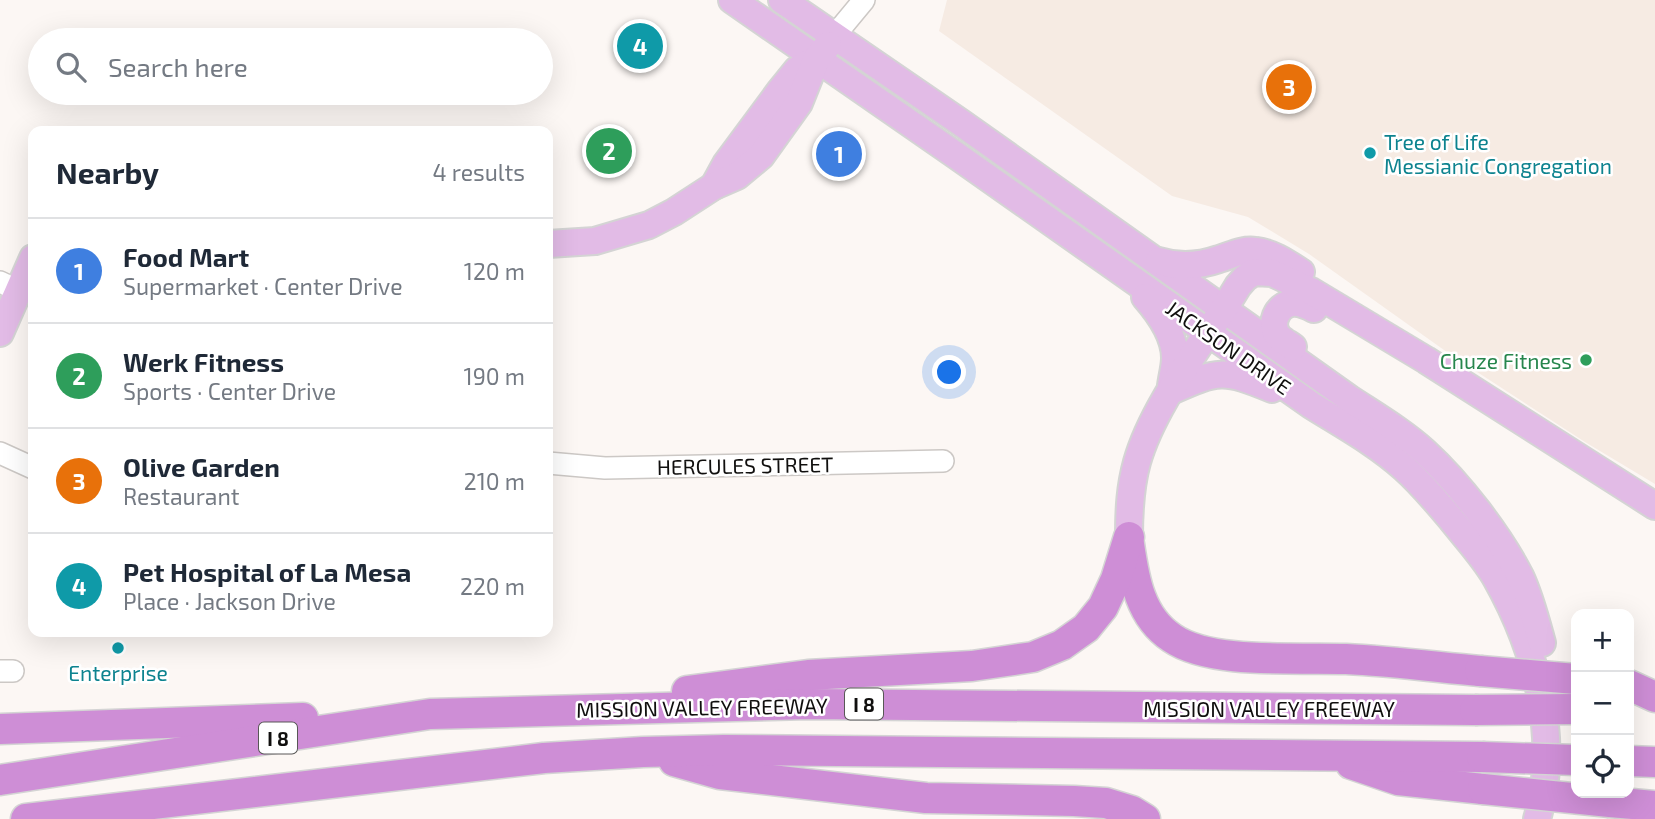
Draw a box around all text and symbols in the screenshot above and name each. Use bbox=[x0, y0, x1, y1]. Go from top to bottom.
pin: 4 bbox=[617, 20, 663, 72]
search box bbox=[28, 28, 553, 105]
icon: search bbox=[52, 48, 90, 86]
text: Search here bbox=[108, 51, 248, 82]
pin: 3 bbox=[1266, 61, 1312, 113]
pin: 2 bbox=[586, 125, 632, 177]
pin: 1 bbox=[816, 128, 862, 180]
place label: Tree of Life Messianic Congregation bbox=[1384, 129, 1612, 178]
marker: Tree of Life Messianic Congregation bbox=[1362, 145, 1378, 161]
text: Nearby bbox=[56, 154, 159, 190]
text: 4 results bbox=[433, 158, 525, 186]
text: Food Mart bbox=[123, 241, 249, 272]
text: 1 bbox=[74, 257, 84, 285]
text: 120 m bbox=[464, 257, 525, 285]
text: Supermarket · Center Drive bbox=[123, 272, 403, 300]
street label: JACKSON DRIVE bbox=[1162, 295, 1296, 399]
text: Werk Fitness bbox=[123, 346, 284, 377]
place label: Chuze Fitness bbox=[1440, 348, 1572, 373]
marker: Chuze Fitness bbox=[1578, 352, 1594, 368]
your location bbox=[932, 355, 966, 389]
text: 2 bbox=[72, 362, 86, 390]
text: 190 m bbox=[464, 362, 525, 390]
text: Sports · Center Drive bbox=[123, 377, 336, 405]
text: Olive Garden bbox=[123, 451, 280, 482]
street label: HERCULES STREET bbox=[657, 451, 833, 479]
text: 3 bbox=[72, 467, 86, 495]
text: 210 m bbox=[464, 467, 525, 495]
text: Restaurant bbox=[123, 482, 240, 510]
text: Pet Hospital of La Mesa bbox=[123, 556, 411, 587]
text: 4 bbox=[72, 572, 86, 600]
text: 220 m bbox=[460, 572, 525, 600]
text: Place · Jackson Drive bbox=[123, 587, 336, 615]
map controls bbox=[1571, 609, 1634, 798]
button: + bbox=[1571, 609, 1634, 672]
marker: Enterprise bbox=[110, 640, 126, 656]
place label: Enterprise bbox=[68, 660, 168, 685]
button: − bbox=[1571, 672, 1634, 735]
road number: I 8 bbox=[845, 688, 883, 720]
street label: MISSION VALLEY FREEWAY bbox=[576, 692, 828, 722]
street label: MISSION VALLEY FREEWAY bbox=[1143, 696, 1395, 721]
road number: I 8 bbox=[259, 722, 297, 754]
button: locate bbox=[1571, 735, 1634, 798]

